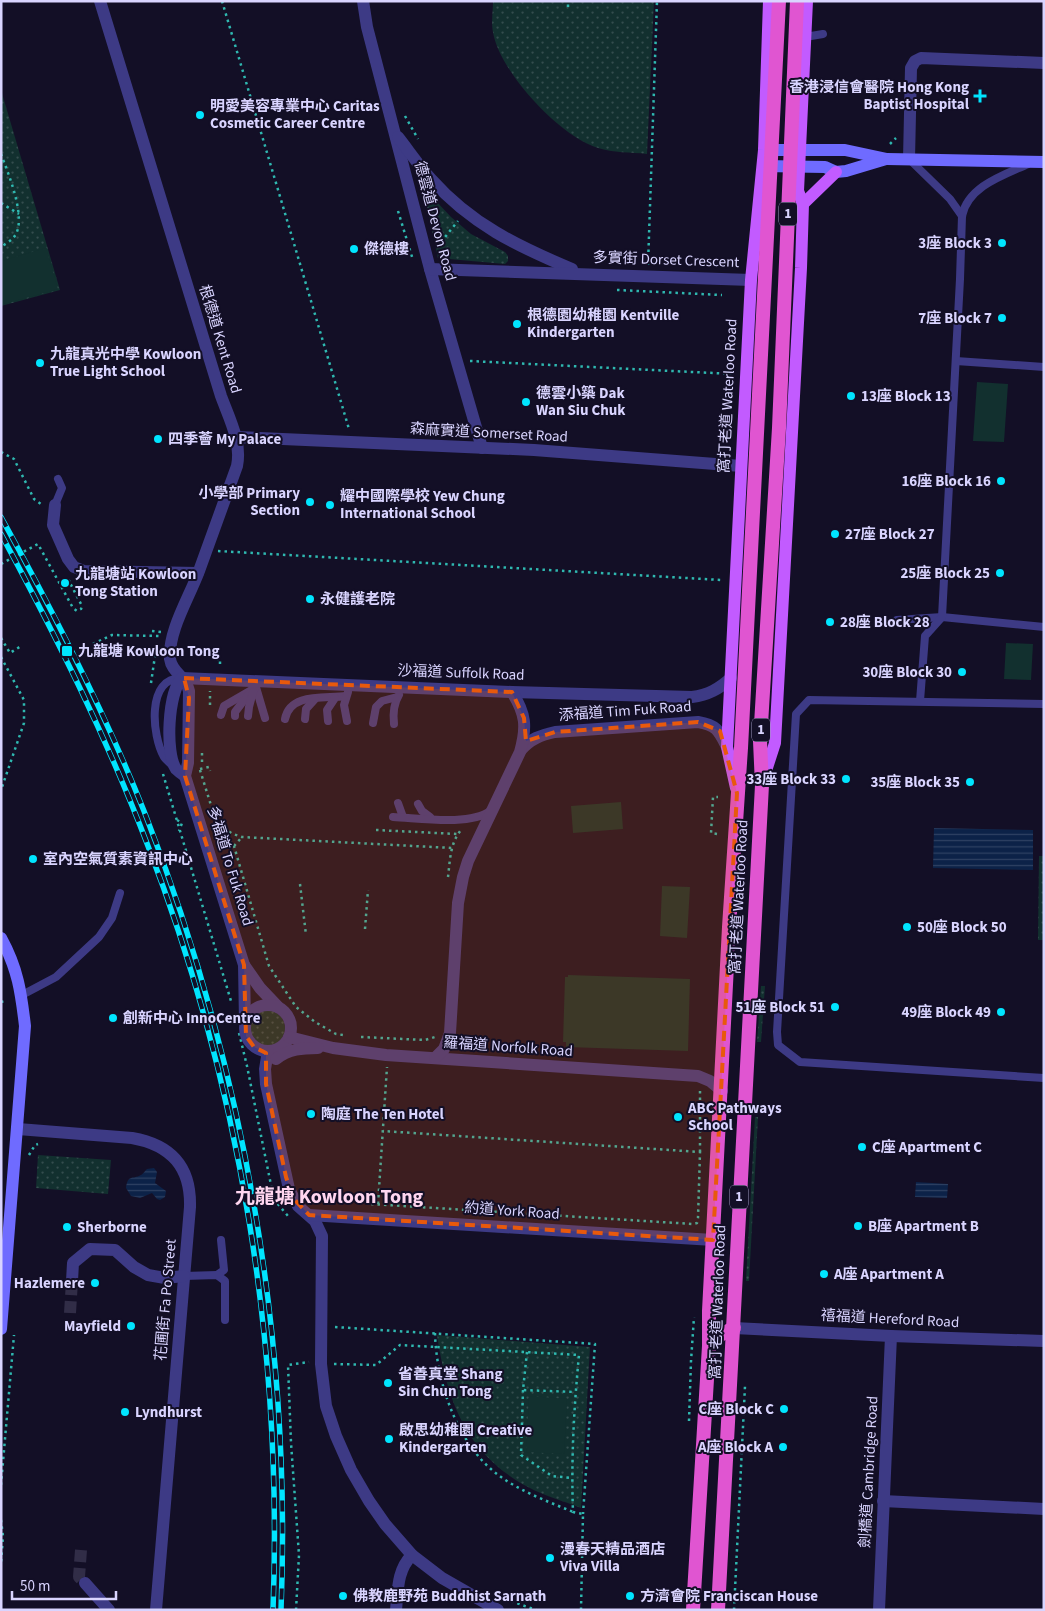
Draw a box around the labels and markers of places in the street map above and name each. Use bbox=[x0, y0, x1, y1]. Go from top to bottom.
place label: 香港浸信會醫院 Hong Kong Baptist Hospital bbox=[789, 77, 970, 115]
marker: 香港浸信會醫院 Hong Kong Baptist Hospital bbox=[973, 89, 987, 103]
place label: 明愛美容專業中心 Caritas Cosmetic Career Centre bbox=[210, 96, 380, 134]
marker: 明愛美容專業中心 Caritas Cosmetic Career Centre bbox=[194, 109, 206, 121]
place label: 3座 Block 3 bbox=[918, 233, 992, 254]
marker: 3座 Block 3 bbox=[996, 237, 1008, 249]
place label: 傑德樓 bbox=[364, 239, 409, 260]
marker: 傑德樓 bbox=[348, 243, 360, 255]
place label: 根德園幼稚園 Kentville Kindergarten bbox=[527, 305, 680, 343]
place label: 7座 Block 7 bbox=[918, 308, 992, 329]
marker: 7座 Block 7 bbox=[996, 312, 1008, 324]
marker: 根德園幼稚園 Kentville Kindergarten bbox=[511, 318, 523, 330]
place label: 九龍真光中學 Kowloon True Light School bbox=[50, 344, 201, 382]
marker: 九龍真光中學 Kowloon True Light School bbox=[34, 357, 46, 369]
place label: 德雲小築 Dak Wan Siu Chuk bbox=[536, 383, 626, 421]
place label: 13座 Block 13 bbox=[861, 386, 951, 407]
marker: 13座 Block 13 bbox=[845, 390, 857, 402]
marker: 德雲小築 Dak Wan Siu Chuk bbox=[520, 396, 532, 408]
place label: 四季薈 My Palace bbox=[168, 429, 281, 450]
marker: 四季薈 My Palace bbox=[152, 433, 164, 445]
place label: 16座 Block 16 bbox=[901, 471, 991, 492]
marker: 16座 Block 16 bbox=[995, 475, 1007, 487]
place label: 小學部 Primary Section bbox=[198, 483, 300, 521]
place label: 耀中國際學校 Yew Chung International School bbox=[340, 486, 505, 524]
marker: 小學部 Primary Section bbox=[304, 496, 316, 508]
marker: 耀中國際學校 Yew Chung International School bbox=[324, 499, 336, 511]
place label: 27座 Block 27 bbox=[845, 524, 935, 545]
marker: 27座 Block 27 bbox=[829, 528, 841, 540]
place label: 25座 Block 25 bbox=[900, 563, 990, 584]
place label: 九龍塘站 Kowloon Tong Station bbox=[75, 564, 196, 602]
marker: 25座 Block 25 bbox=[994, 567, 1006, 579]
marker: 九龍塘站 Kowloon Tong Station bbox=[59, 577, 71, 589]
place label: 永健護老院 bbox=[320, 589, 395, 610]
marker: 永健護老院 bbox=[304, 593, 316, 605]
place label: 28座 Block 28 bbox=[840, 612, 930, 633]
marker: 28座 Block 28 bbox=[824, 616, 836, 628]
place label: 九龍塘 Kowloon Tong bbox=[78, 641, 219, 662]
marker: 九龍塘 Kowloon Tong bbox=[60, 644, 74, 658]
place label: 30座 Block 30 bbox=[862, 662, 952, 683]
marker: 30座 Block 30 bbox=[956, 666, 968, 678]
place label: 33座 Block 33 bbox=[746, 769, 836, 790]
place label: 35座 Block 35 bbox=[870, 772, 960, 793]
marker: 33座 Block 33 bbox=[840, 773, 852, 785]
marker: 35座 Block 35 bbox=[964, 776, 976, 788]
place label: 室內空氣質素資訊中心 bbox=[43, 849, 193, 870]
marker: 室內空氣質素資訊中心 bbox=[27, 853, 39, 865]
place label: 50座 Block 50 bbox=[917, 917, 1007, 938]
marker: 50座 Block 50 bbox=[901, 921, 913, 933]
place label: 51座 Block 51 bbox=[735, 997, 825, 1018]
marker: 51座 Block 51 bbox=[829, 1001, 841, 1013]
place label: 49座 Block 49 bbox=[901, 1002, 991, 1023]
marker: 49座 Block 49 bbox=[995, 1006, 1007, 1018]
place label: 創新中心 InnoCentre bbox=[123, 1008, 261, 1029]
marker: 創新中心 InnoCentre bbox=[107, 1012, 119, 1024]
place label: ABC Pathways School bbox=[687, 1098, 782, 1136]
place label: 陶庭 The Ten Hotel bbox=[321, 1104, 445, 1125]
marker: 陶庭 The Ten Hotel bbox=[305, 1108, 317, 1120]
marker: ABC Pathways School bbox=[672, 1111, 684, 1123]
place label: C座 Apartment C bbox=[872, 1137, 982, 1158]
marker: C座 Apartment C bbox=[856, 1141, 868, 1153]
place label: B座 Apartment B bbox=[868, 1216, 979, 1237]
place label: Sherborne bbox=[77, 1217, 147, 1238]
marker: B座 Apartment B bbox=[852, 1220, 864, 1232]
marker: Sherborne bbox=[61, 1221, 73, 1233]
place label: A座 Apartment A bbox=[833, 1264, 944, 1285]
marker: A座 Apartment A bbox=[818, 1268, 830, 1280]
place label: Hazlemere bbox=[14, 1273, 85, 1294]
marker: Hazlemere bbox=[89, 1277, 101, 1289]
place label: Mayfield bbox=[64, 1316, 121, 1337]
marker: Mayfield bbox=[125, 1320, 137, 1332]
place label: 省善真堂 Shang Sin Chun Tong bbox=[398, 1364, 502, 1402]
marker: 省善真堂 Shang Sin Chun Tong bbox=[382, 1377, 394, 1389]
place label: C座 Block C bbox=[699, 1399, 774, 1420]
place label: Lyndhurst bbox=[135, 1402, 202, 1423]
marker: C座 Block C bbox=[778, 1403, 790, 1415]
marker: Lyndhurst bbox=[119, 1406, 131, 1418]
place label: 啟思幼稚園 Creative Kindergarten bbox=[399, 1420, 532, 1458]
marker: 啟思幼稚園 Creative Kindergarten bbox=[383, 1433, 395, 1445]
place label: A座 Block A bbox=[697, 1437, 773, 1458]
marker: A座 Block A bbox=[777, 1441, 789, 1453]
place label: 漫春天精品酒店 Viva Villa bbox=[559, 1539, 665, 1577]
marker: 漫春天精品酒店 Viva Villa bbox=[544, 1552, 556, 1564]
place label: 佛教鹿野苑 Buddhist Sarnath bbox=[353, 1586, 546, 1607]
place label: 方濟會院 Franciscan House bbox=[640, 1586, 818, 1607]
marker: 佛教鹿野苑 Buddhist Sarnath bbox=[337, 1590, 349, 1602]
marker: 方濟會院 Franciscan House bbox=[624, 1590, 636, 1602]

